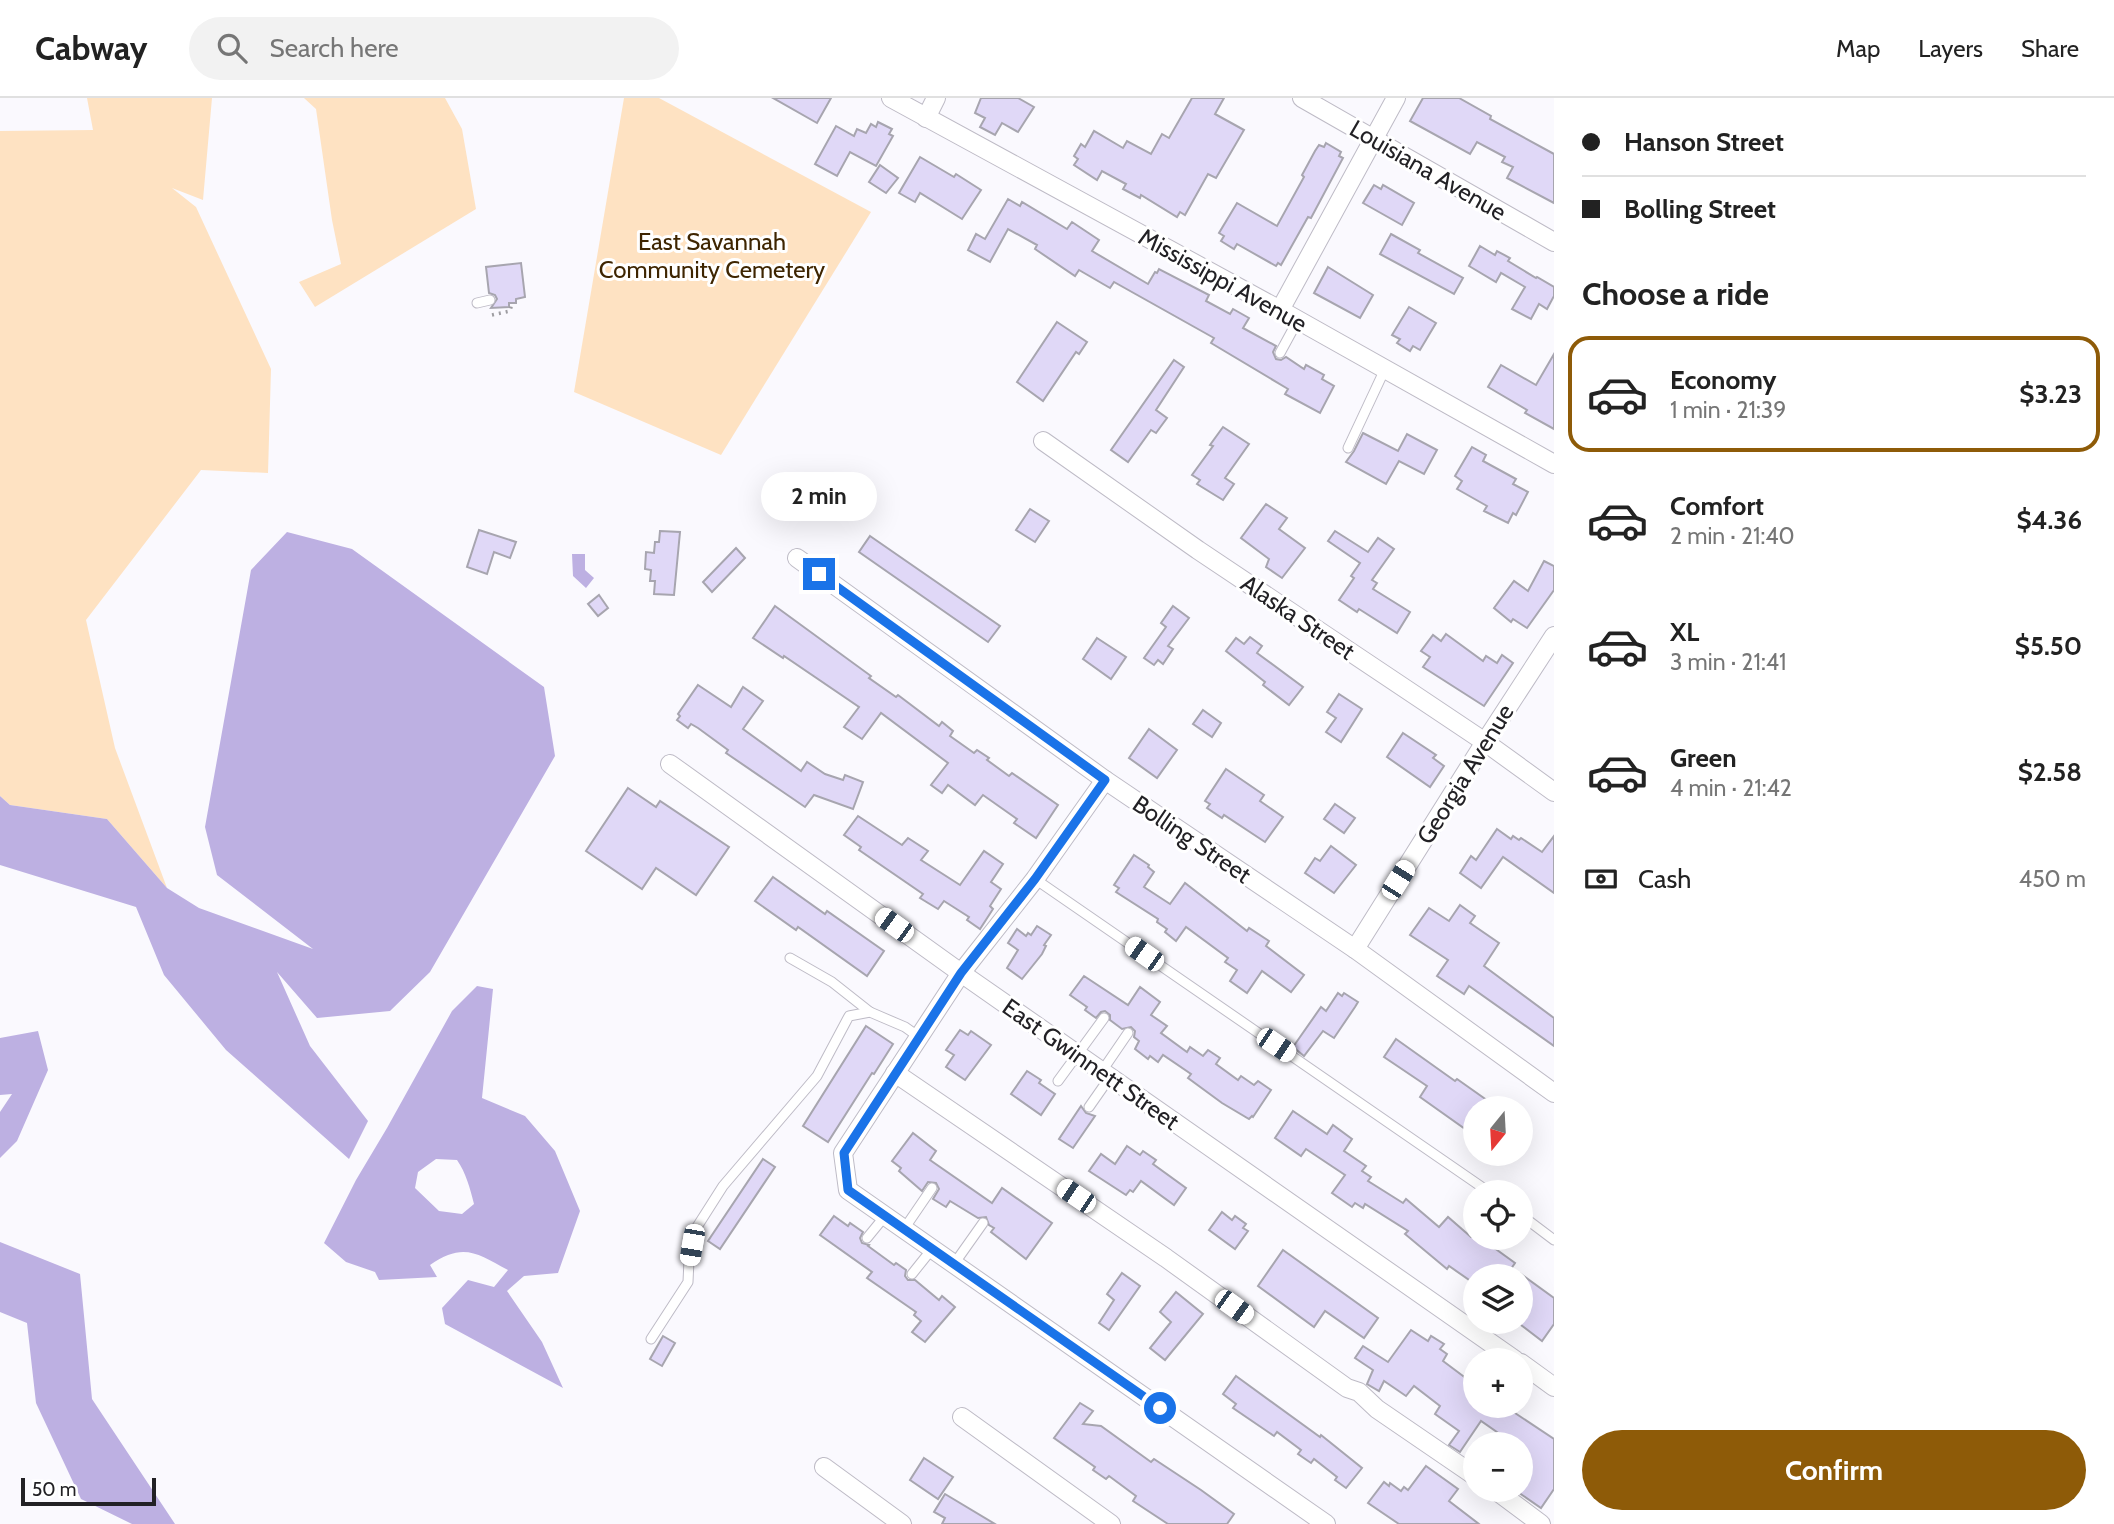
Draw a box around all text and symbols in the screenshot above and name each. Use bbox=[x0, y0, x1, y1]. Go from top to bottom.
search box bbox=[189, 17, 679, 80]
text: Cabway bbox=[35, 28, 147, 68]
icon: search bbox=[213, 29, 251, 67]
text: Search here bbox=[269, 32, 399, 64]
text: Map bbox=[1836, 34, 1880, 63]
text: Layers bbox=[1918, 34, 1983, 63]
text: Share bbox=[2021, 34, 2079, 63]
street label: Louisiana Avenue bbox=[1345, 114, 1511, 226]
text: Hanson Street bbox=[1624, 126, 1784, 158]
text: Bolling Street bbox=[1624, 193, 1776, 225]
street label: Mississippi Avenue bbox=[1134, 222, 1312, 338]
park label: East Savannah Community Cemetery bbox=[599, 227, 825, 284]
text: Choose a ride bbox=[1582, 274, 1769, 313]
icon: car bbox=[1586, 363, 1649, 426]
text: Economy bbox=[1670, 364, 1776, 396]
text: $3.23 bbox=[2019, 378, 2082, 410]
text: 1 min · 21:39 bbox=[1670, 396, 1786, 424]
callout: 2 min bbox=[761, 472, 877, 522]
text: 2 min bbox=[791, 482, 847, 510]
icon: car bbox=[1586, 489, 1649, 552]
text: Comfort bbox=[1670, 490, 1764, 522]
text: $4.36 bbox=[2016, 504, 2082, 536]
text: 2 min · 21:40 bbox=[1670, 522, 1795, 550]
route end bbox=[803, 558, 835, 590]
street label: Alaska Street bbox=[1236, 568, 1360, 666]
icon: car bbox=[1586, 615, 1649, 678]
text: XL bbox=[1670, 616, 1699, 648]
text: $5.50 bbox=[2015, 630, 2082, 662]
text: 3 min · 21:41 bbox=[1670, 648, 1786, 676]
street label: Georgia Avenue bbox=[1410, 699, 1520, 849]
icon: car bbox=[1586, 741, 1649, 804]
text: Green bbox=[1670, 742, 1737, 774]
text: $2.58 bbox=[2018, 756, 2082, 788]
text: 4 min · 21:42 bbox=[1670, 774, 1792, 802]
street label: Bolling Street bbox=[1127, 789, 1257, 889]
car bbox=[1378, 857, 1419, 903]
icon: cash bbox=[1582, 860, 1620, 898]
text: Cash bbox=[1638, 863, 1691, 895]
text: 450 m bbox=[2019, 865, 2086, 893]
car bbox=[871, 904, 918, 946]
car bbox=[1121, 933, 1168, 975]
street label: East Gwinnett Street bbox=[997, 992, 1185, 1136]
car bbox=[1253, 1025, 1300, 1065]
north arrow bbox=[1463, 1096, 1533, 1166]
map controls bbox=[1463, 1096, 1533, 1502]
car bbox=[1053, 1176, 1100, 1216]
button: locate bbox=[1463, 1180, 1533, 1250]
car bbox=[679, 1222, 706, 1268]
button: layers bbox=[1463, 1264, 1533, 1334]
car bbox=[1211, 1286, 1258, 1328]
button: + bbox=[1463, 1348, 1533, 1418]
route start bbox=[1144, 1392, 1176, 1424]
button: Confirm bbox=[1582, 1430, 2086, 1510]
button: − bbox=[1463, 1432, 1533, 1502]
scale bar bbox=[21, 1475, 156, 1507]
text: 50 m bbox=[32, 1478, 76, 1501]

